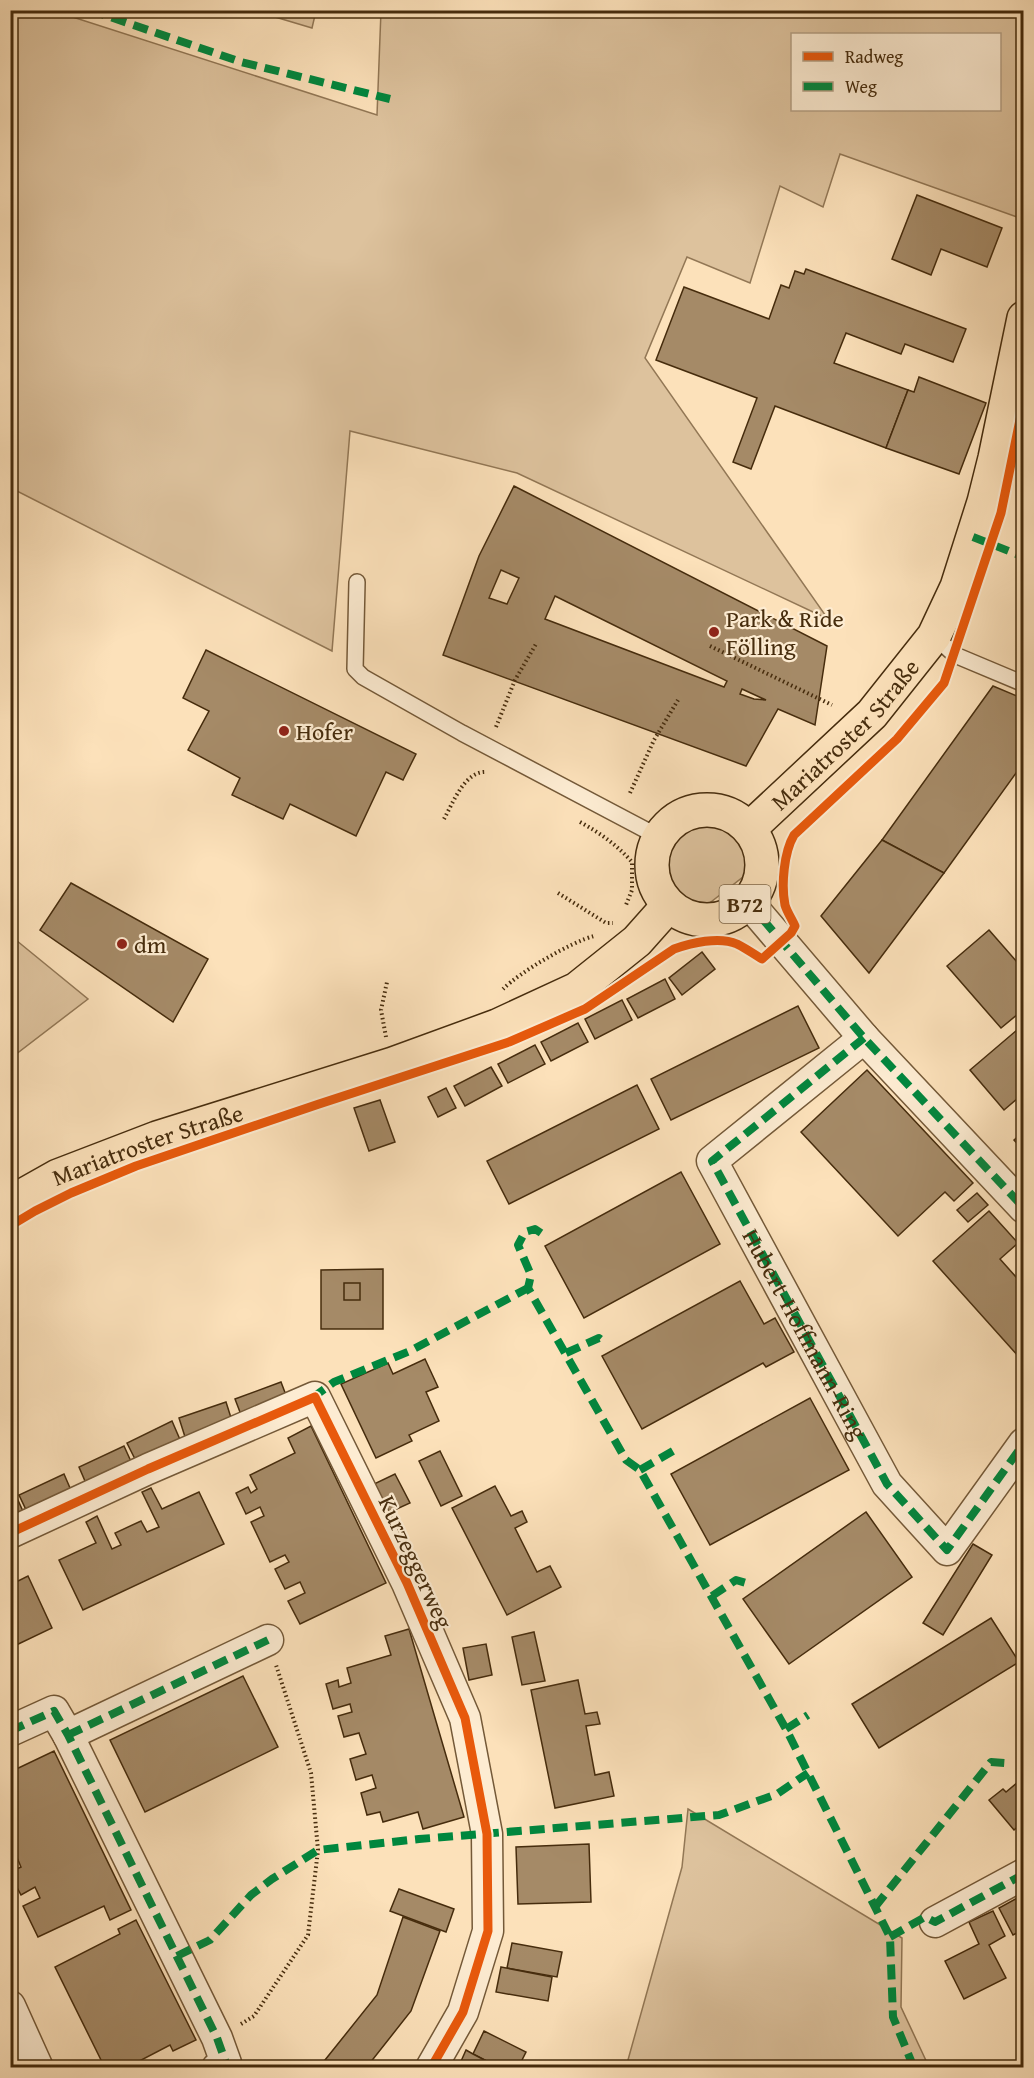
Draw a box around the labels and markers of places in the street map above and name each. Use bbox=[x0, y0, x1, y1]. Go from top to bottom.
place label: Park & Ride Fölling bbox=[726, 601, 844, 664]
marker: Park & Ride Fölling bbox=[707, 625, 721, 639]
place label: Hofer bbox=[296, 714, 353, 749]
marker: Hofer bbox=[277, 724, 291, 738]
place label: dm bbox=[134, 927, 167, 962]
marker: dm bbox=[115, 937, 129, 951]

